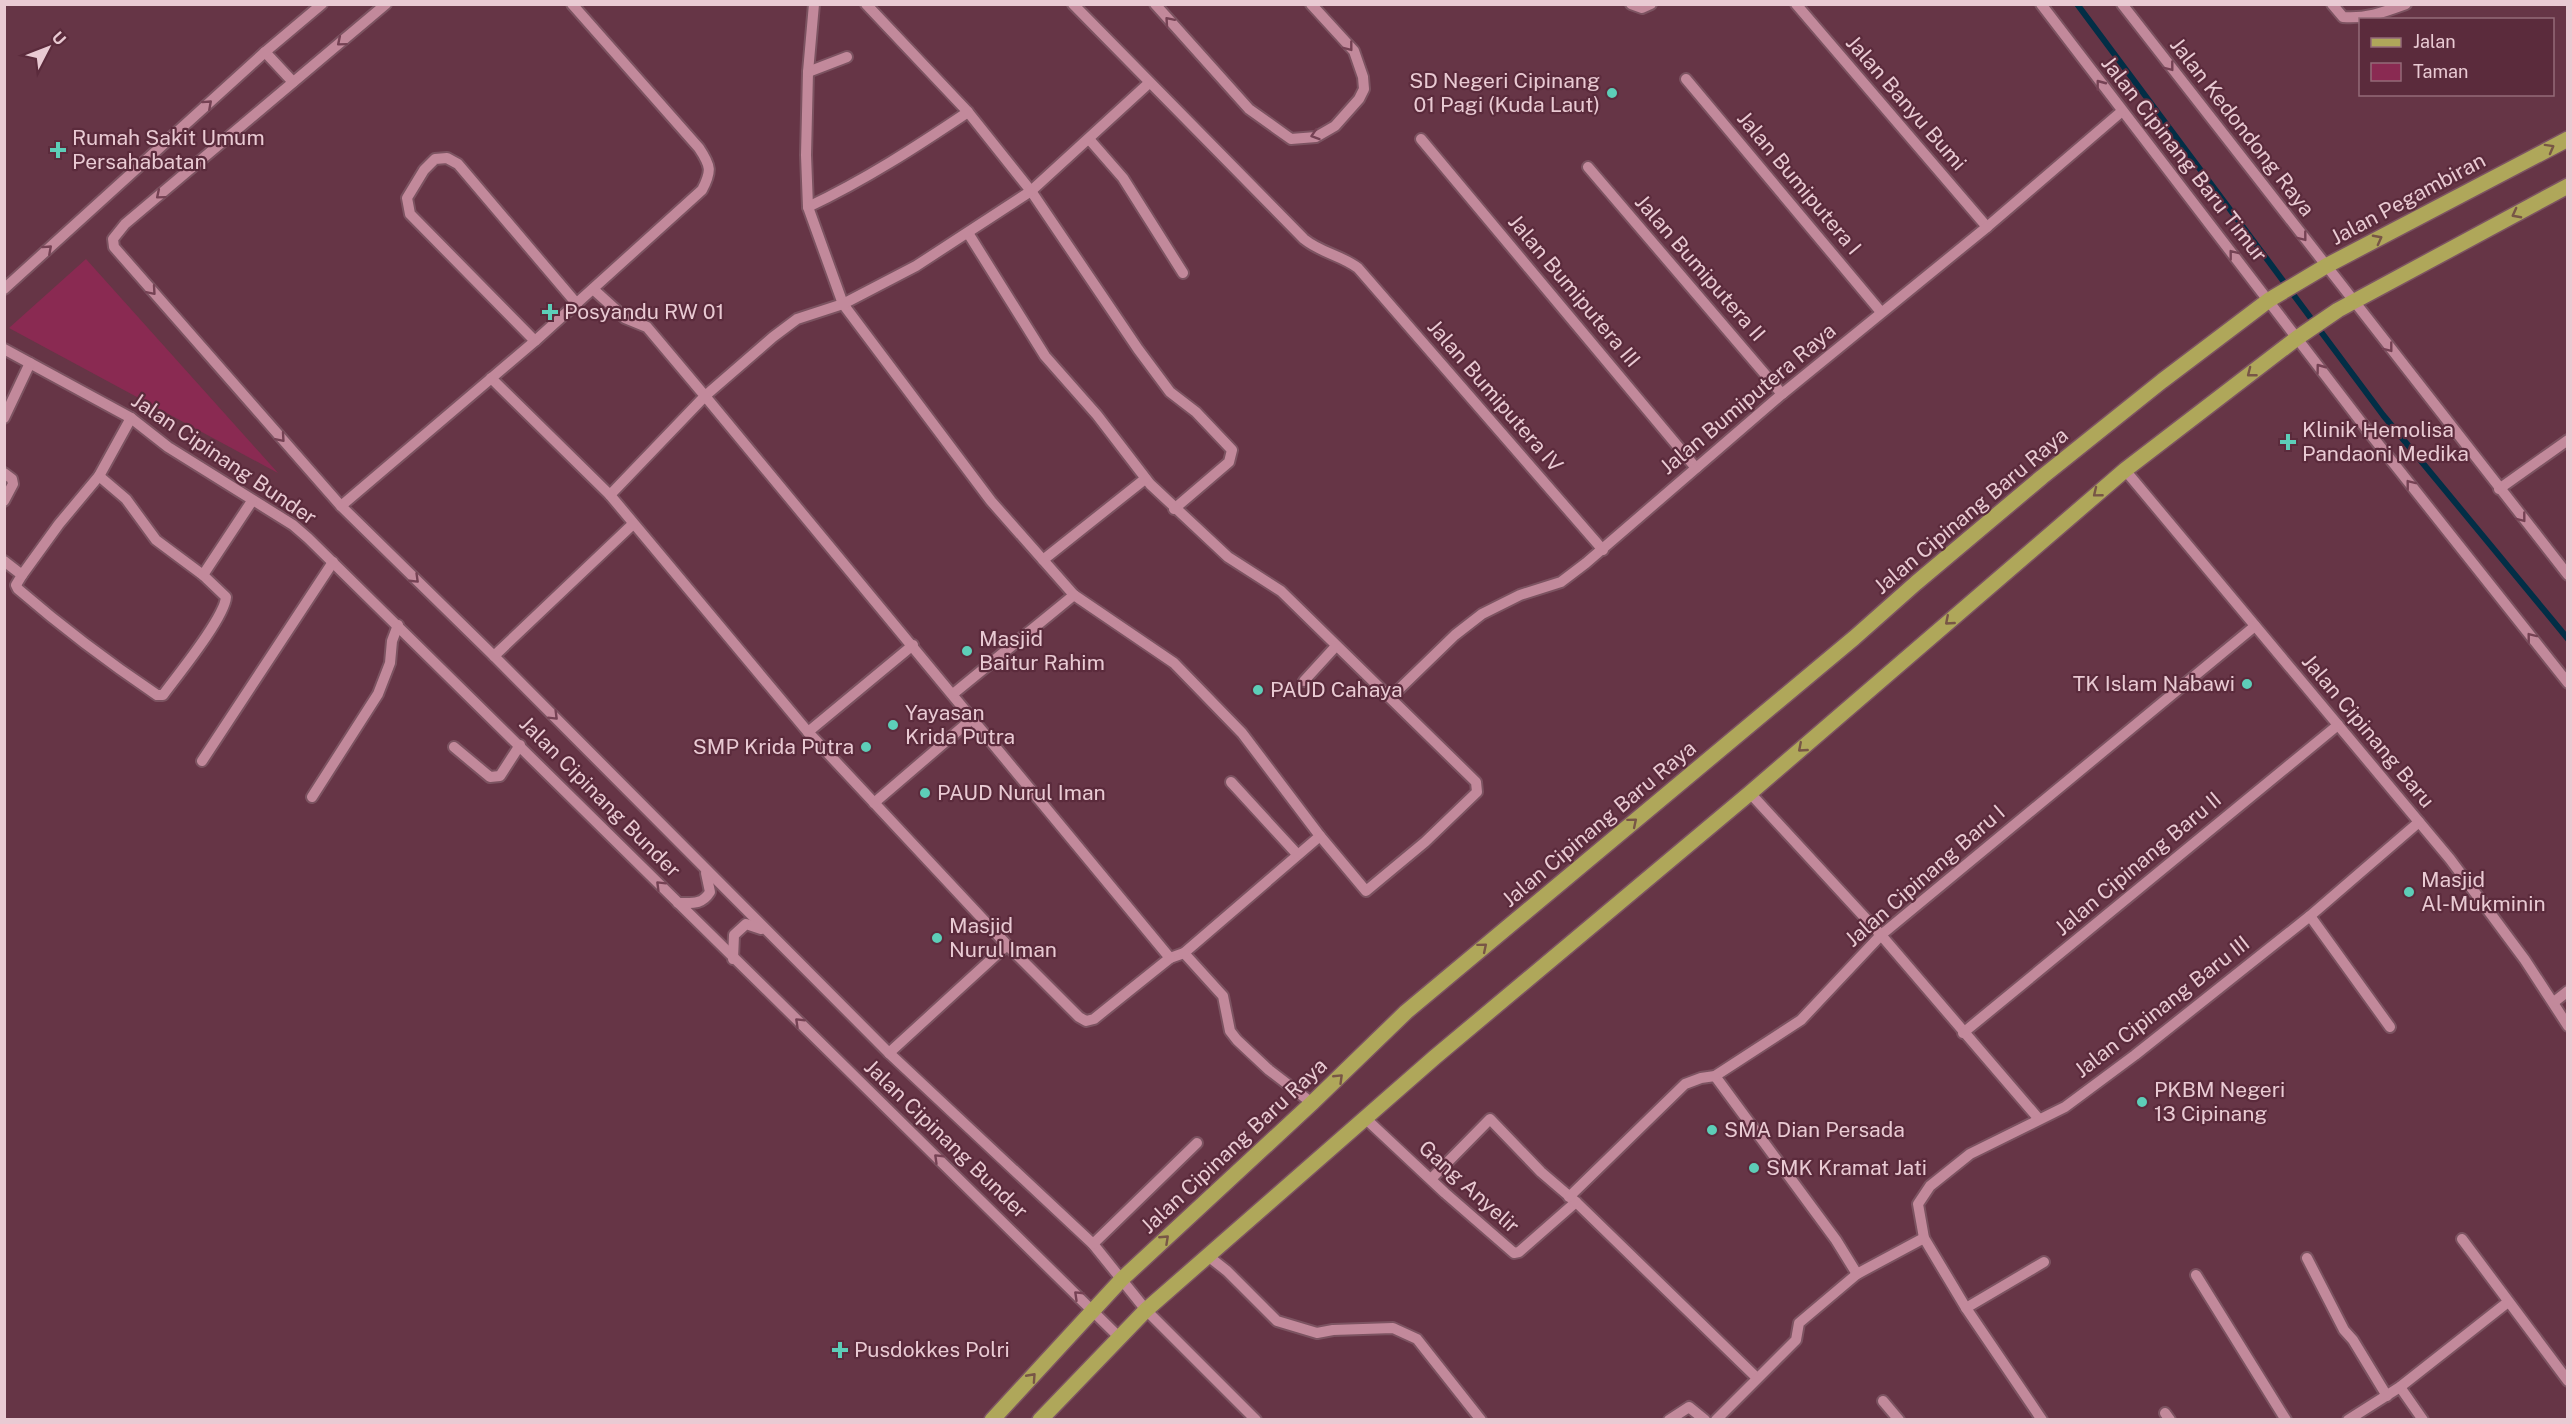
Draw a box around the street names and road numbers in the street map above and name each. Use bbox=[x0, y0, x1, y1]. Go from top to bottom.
street label: Jalan Banyu Bumi bbox=[1841, 30, 1972, 175]
street label: Jalan Kedondong Raya bbox=[2165, 32, 2320, 221]
street label: Jalan Cipinang Baru Timur bbox=[2096, 51, 2272, 267]
street label: Jalan Bumiputera I bbox=[1732, 106, 1867, 260]
street label: Jalan Pegambiran bbox=[2326, 147, 2489, 250]
street label: Jalan Bumiputera II bbox=[1630, 189, 1771, 346]
street label: Jalan Bumiputera III bbox=[1503, 209, 1646, 372]
street label: Jalan Bumiputera IV bbox=[1422, 314, 1568, 477]
street label: Jalan Bumiputera Raya bbox=[1655, 318, 1841, 479]
street label: Jalan Cipinang Bunder bbox=[127, 387, 321, 530]
street label: Jalan Cipinang Baru Raya bbox=[1869, 422, 2073, 599]
street label: Jalan Cipinang Baru bbox=[2297, 649, 2440, 812]
street label: Jalan Cipinang Bunder bbox=[515, 711, 686, 882]
street label: Jalan Cipinang Baru Raya bbox=[1497, 735, 1701, 912]
street label: Jalan Cipinang Baru II bbox=[2049, 787, 2226, 941]
street label: Jalan Cipinang Baru I bbox=[1840, 799, 2010, 952]
street label: Jalan Cipinang Baru III bbox=[2069, 930, 2254, 1083]
street label: Jalan Cipinang Baru Raya bbox=[1135, 1053, 1332, 1239]
street label: Jalan Cipinang Bunder bbox=[859, 1054, 1033, 1223]
street label: Gang Anyelir bbox=[1414, 1135, 1525, 1238]

